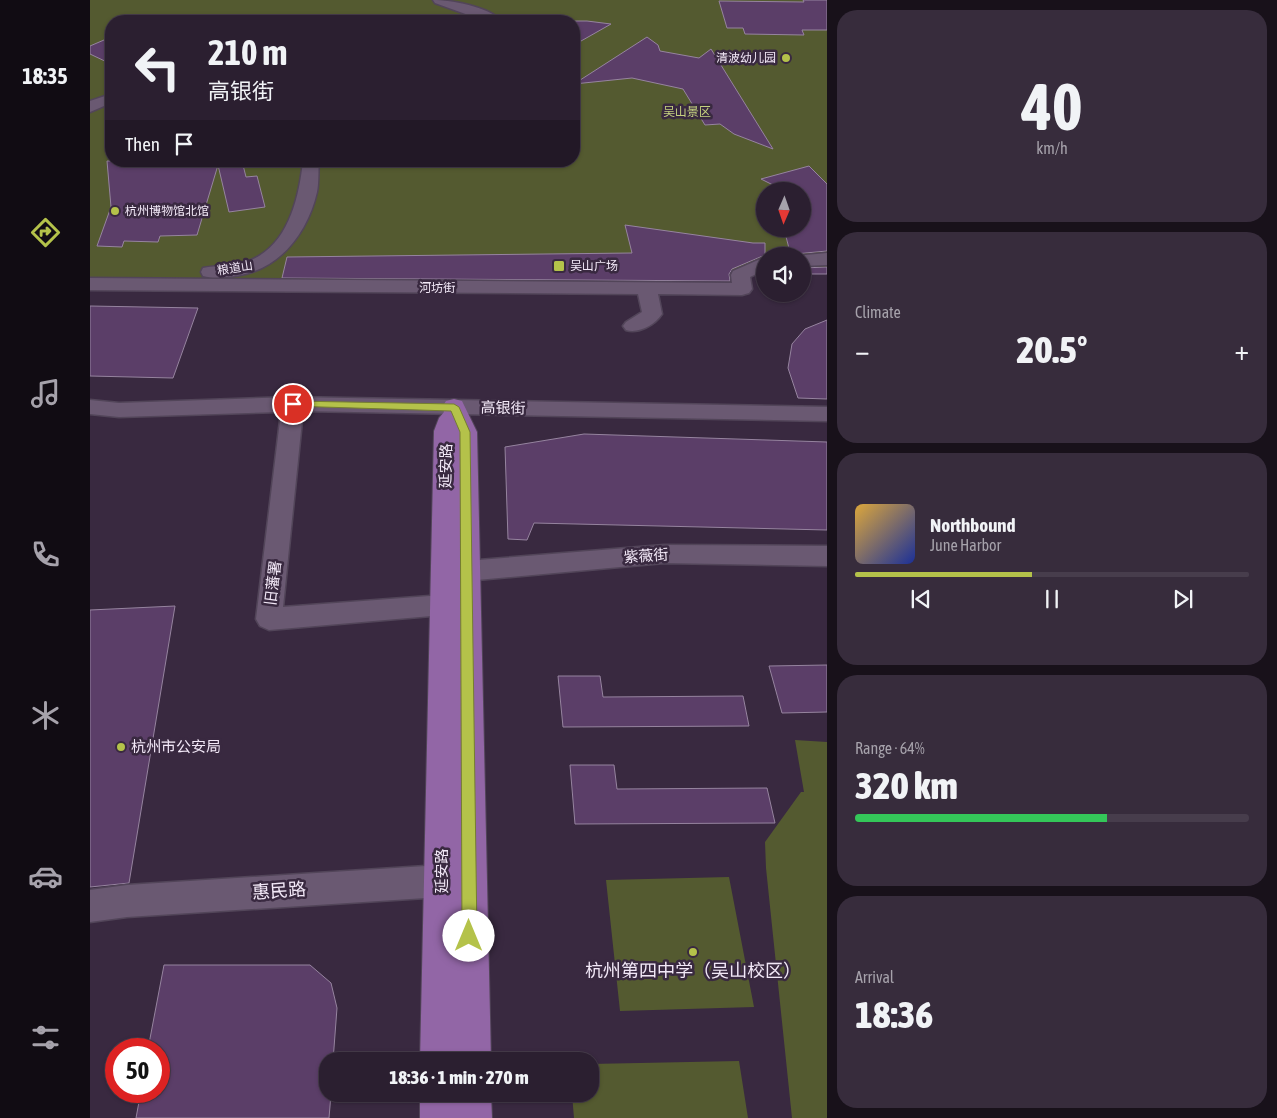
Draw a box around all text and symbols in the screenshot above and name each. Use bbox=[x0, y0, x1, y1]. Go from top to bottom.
text: 210 m bbox=[208, 32, 287, 72]
icon: left bbox=[125, 35, 190, 100]
place label: 清波幼儿园 bbox=[716, 51, 776, 65]
marker: 清波幼儿园 bbox=[780, 52, 792, 64]
text: 18:35 bbox=[22, 63, 68, 89]
text: 40 bbox=[1021, 69, 1083, 144]
text: 高银街 bbox=[208, 78, 274, 104]
park label: 吴山景区 bbox=[663, 105, 711, 119]
icon: arrive bbox=[170, 130, 198, 158]
text: Then bbox=[125, 133, 160, 155]
text: km/h bbox=[1036, 139, 1068, 157]
north arrow bbox=[756, 182, 811, 238]
map controls bbox=[756, 182, 811, 302]
place label: 杭州博物馆北馆 bbox=[125, 204, 209, 218]
marker: 杭州博物馆北馆 bbox=[109, 205, 121, 217]
icon: directions bbox=[28, 215, 63, 250]
button: sound bbox=[756, 247, 811, 302]
street label: 粮道山 bbox=[216, 258, 254, 278]
marker: 吴山广场 bbox=[552, 259, 566, 273]
place label: 吴山广场 bbox=[570, 259, 618, 273]
street label: 河坊街 bbox=[419, 281, 455, 295]
text: Climate bbox=[855, 303, 901, 321]
text: 20.5° bbox=[1017, 328, 1087, 371]
text: − bbox=[855, 334, 870, 366]
text: + bbox=[1234, 334, 1249, 366]
icon: music bbox=[28, 376, 63, 411]
pin bbox=[272, 383, 314, 425]
icon: arrive bbox=[279, 390, 307, 418]
street label: 高银街 bbox=[480, 399, 526, 416]
street label: 延安路 bbox=[437, 443, 454, 489]
text: Northbound bbox=[930, 514, 1016, 536]
text: June Harbor bbox=[930, 536, 1001, 554]
icon: phone bbox=[28, 537, 63, 572]
street label: 紫薇街 bbox=[623, 545, 669, 566]
street label: 旧藩署 bbox=[261, 560, 284, 606]
icon: previous bbox=[907, 585, 935, 613]
icon: pause bbox=[1038, 585, 1066, 613]
icon: next bbox=[1169, 585, 1197, 613]
icon: climate bbox=[28, 698, 63, 733]
place label: 杭州市公安局 bbox=[131, 738, 221, 755]
text: Range · 64% bbox=[855, 739, 925, 757]
marker: 杭州市公安局 bbox=[115, 741, 127, 753]
text: 320 km bbox=[855, 764, 958, 807]
street label: 延安路 bbox=[433, 848, 450, 894]
icon: car bbox=[28, 859, 63, 894]
street label: 惠民路 bbox=[251, 878, 307, 903]
position arrow bbox=[442, 909, 494, 961]
marker: 杭州第四中学（吴山校区） bbox=[687, 946, 699, 958]
place label: 杭州第四中学（吴山校区） bbox=[585, 960, 801, 981]
text: Arrival bbox=[855, 968, 894, 986]
text: 18:36 bbox=[855, 993, 933, 1036]
icon: filters bbox=[28, 1020, 63, 1055]
speed limit sign: 50 bbox=[105, 1038, 170, 1103]
text: 18:36 · 1 min · 270 m bbox=[389, 1066, 529, 1088]

